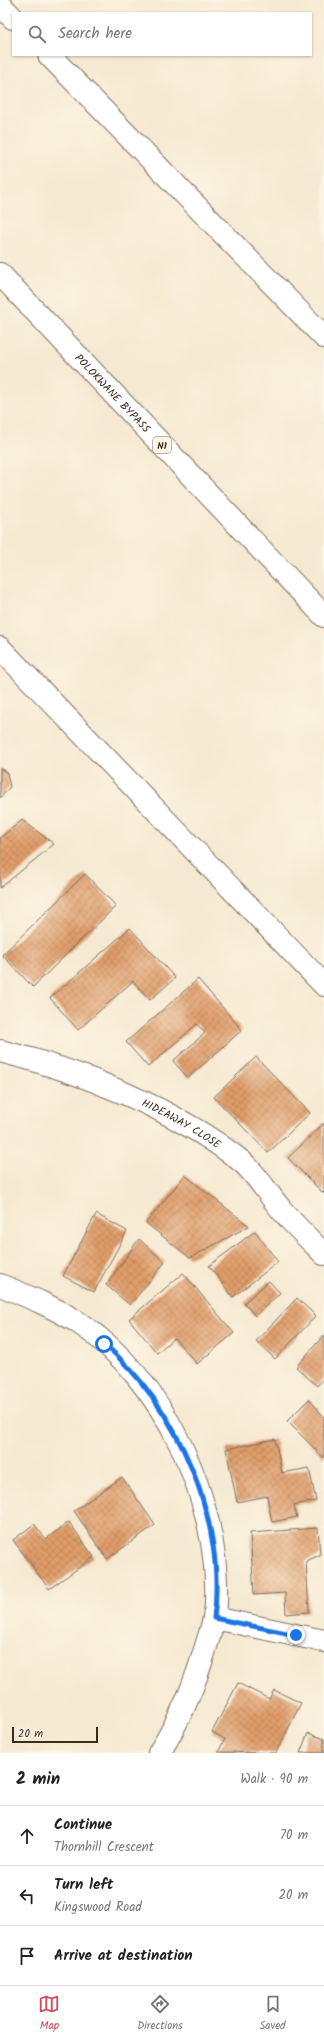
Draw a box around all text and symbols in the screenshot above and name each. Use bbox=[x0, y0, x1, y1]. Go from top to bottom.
search box bbox=[12, 12, 312, 56]
text: Search here bbox=[58, 22, 132, 46]
icon: search bbox=[26, 23, 48, 45]
street label: POLOKWANE BYPASS bbox=[70, 350, 154, 438]
road number: N1 bbox=[153, 437, 171, 453]
street label: HIDEAWAY CLOSE bbox=[138, 1094, 225, 1154]
route start bbox=[95, 1335, 113, 1353]
route end bbox=[287, 1626, 305, 1644]
scale bar bbox=[12, 1725, 98, 1744]
text: 20 m bbox=[18, 1725, 43, 1743]
text: 2 min bbox=[16, 1766, 60, 1793]
text: Walk · 90 m bbox=[241, 1769, 308, 1790]
text: Continue bbox=[54, 1813, 112, 1837]
icon: ahead bbox=[16, 1825, 38, 1847]
text: 70 m bbox=[280, 1825, 308, 1846]
text: Thornhill Crescent bbox=[54, 1837, 154, 1858]
text: Turn left bbox=[54, 1873, 114, 1897]
icon: left bbox=[16, 1885, 38, 1907]
text: 20 m bbox=[278, 1885, 308, 1906]
text: Kingswood Road bbox=[54, 1897, 142, 1918]
text: Arrive at destination bbox=[54, 1944, 193, 1968]
icon: arrive bbox=[16, 1945, 38, 1967]
tab: Map bbox=[38, 1993, 60, 2035]
tab: Directions bbox=[137, 1993, 183, 2035]
tab: Saved bbox=[260, 1993, 286, 2035]

